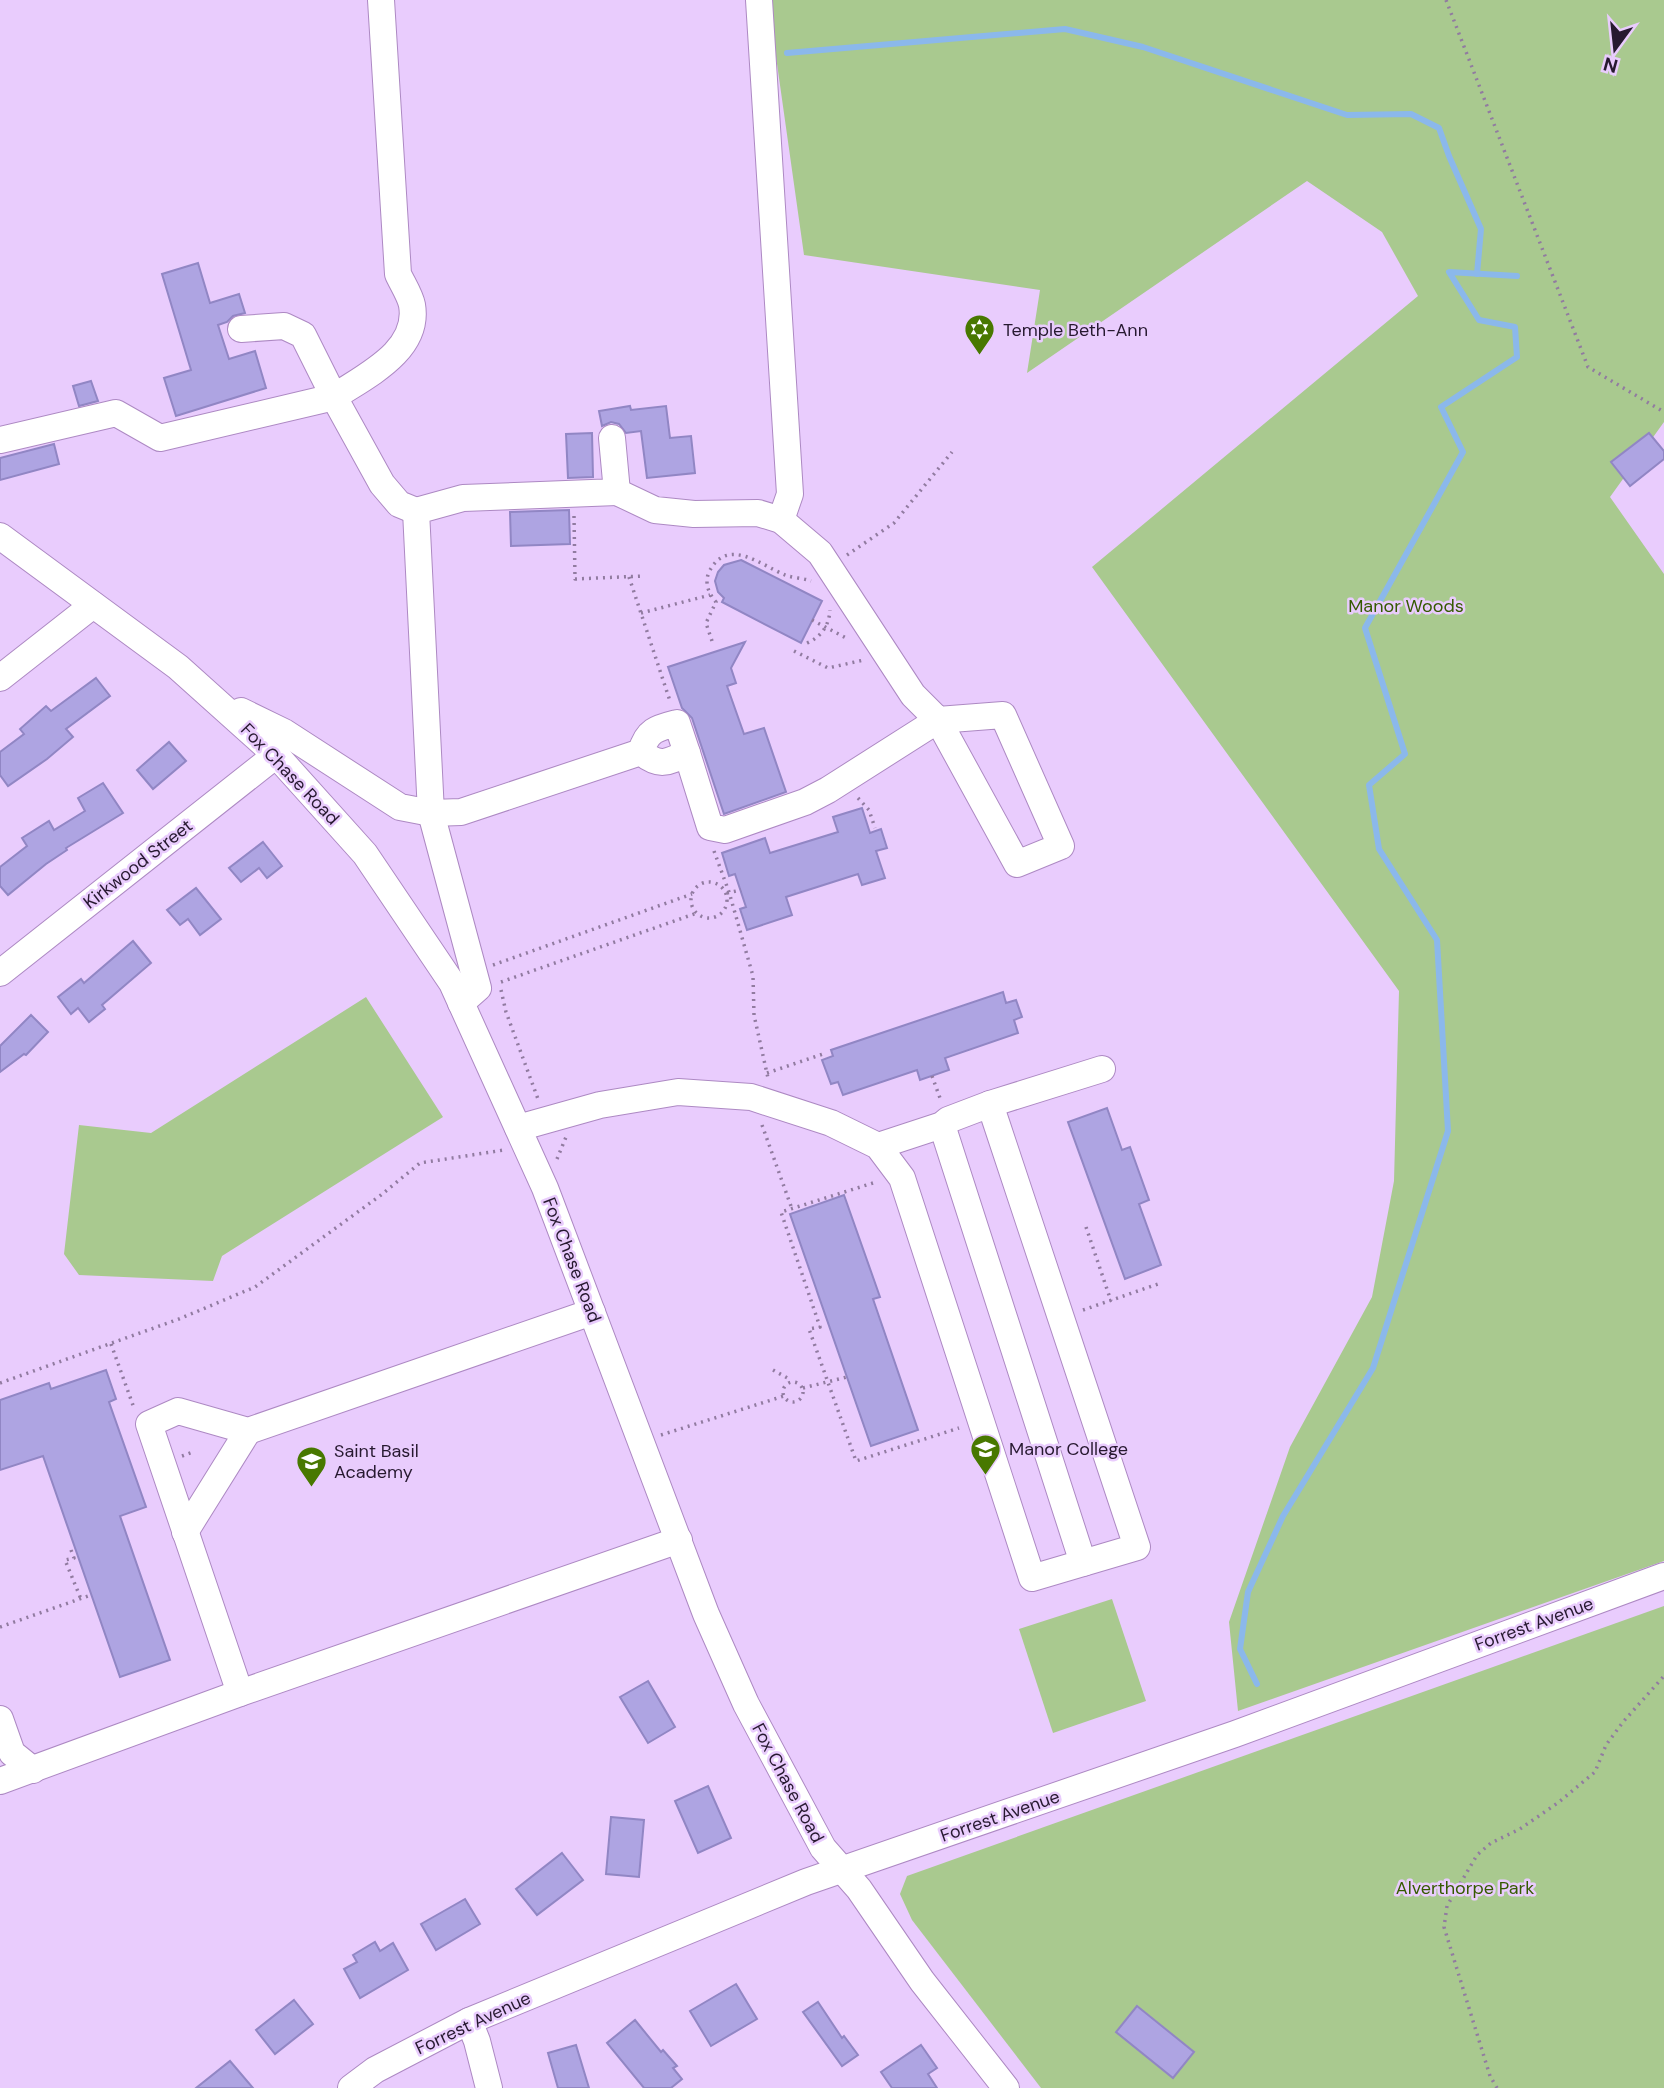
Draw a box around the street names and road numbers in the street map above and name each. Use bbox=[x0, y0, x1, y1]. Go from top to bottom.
street label: Fox Chase Road bbox=[235, 718, 345, 830]
street label: Kirkwood Street bbox=[78, 814, 198, 914]
street label: Fox Chase Road bbox=[537, 1194, 607, 1326]
street label: Forrest Avenue bbox=[1471, 1591, 1597, 1657]
street label: Fox Chase Road bbox=[746, 1719, 830, 1847]
street label: Forrest Avenue bbox=[937, 1784, 1063, 1848]
street label: Forrest Avenue bbox=[411, 1986, 535, 2060]

